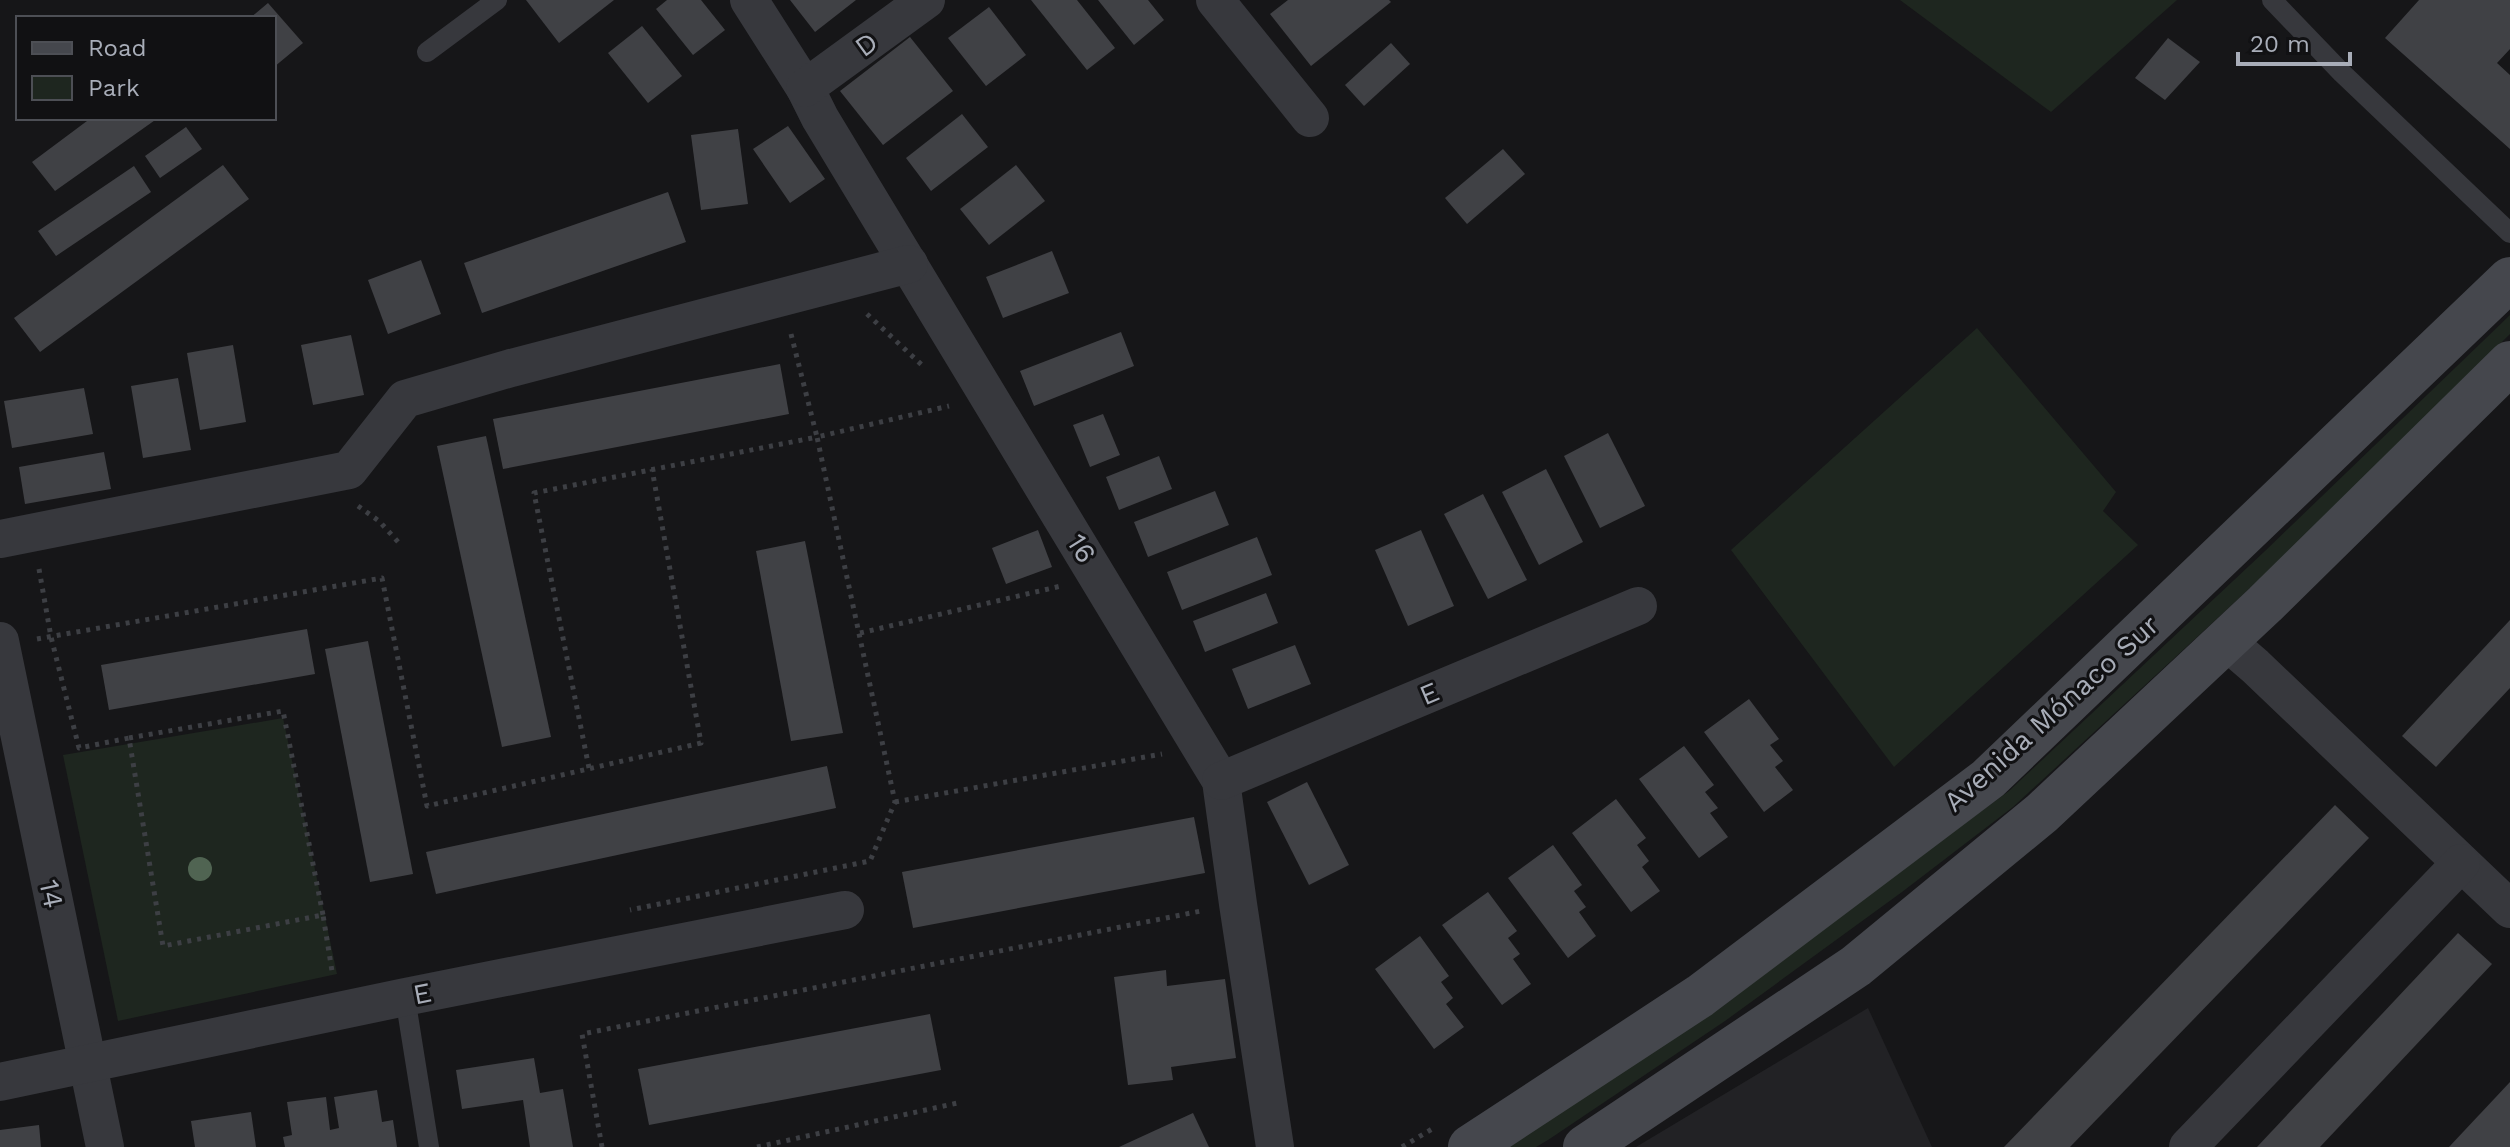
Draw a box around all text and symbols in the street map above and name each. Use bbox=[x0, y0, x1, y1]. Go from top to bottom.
legend bbox=[16, 16, 276, 120]
scale bar bbox=[2238, 16, 2350, 66]
street label: D bbox=[848, 25, 884, 64]
text: 20 m bbox=[2250, 30, 2310, 58]
text: Road bbox=[88, 34, 147, 62]
text: Park bbox=[88, 74, 140, 102]
street label: 16 bbox=[1060, 528, 1103, 569]
street label: Avenida Mónaco Sur bbox=[1937, 608, 2166, 819]
street label: E bbox=[1415, 675, 1444, 712]
street label: 14 bbox=[32, 877, 71, 911]
street label: E bbox=[410, 976, 434, 1011]

